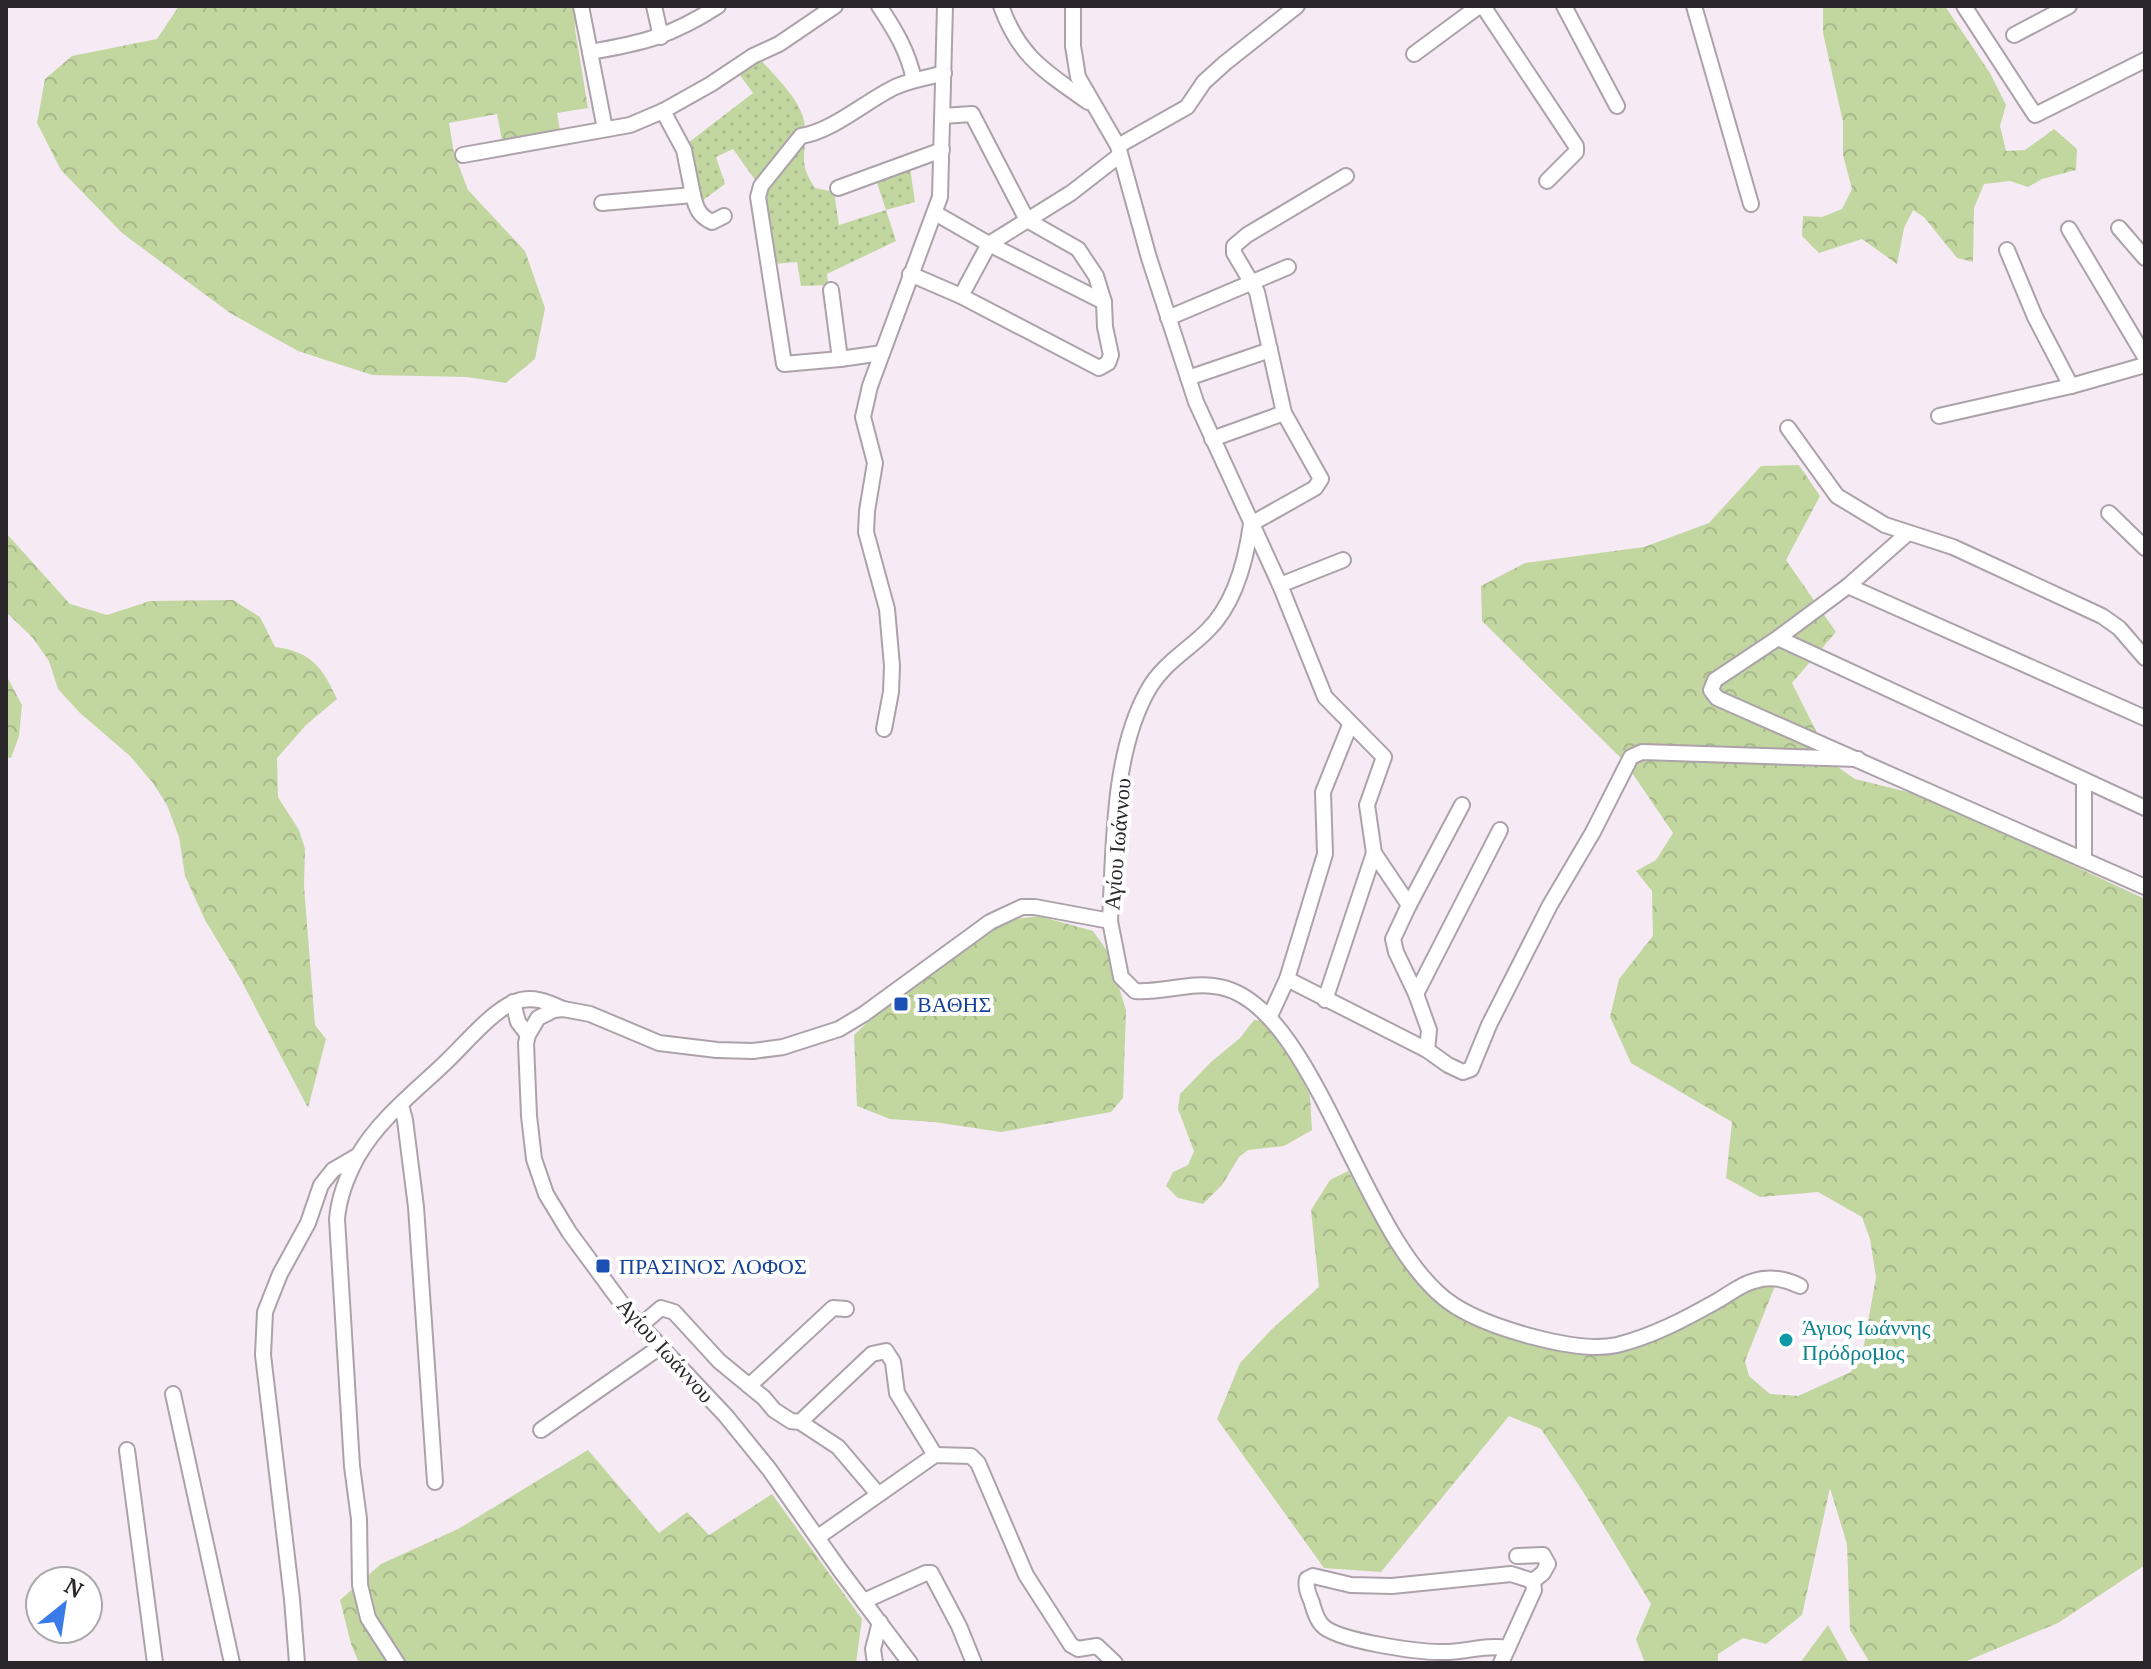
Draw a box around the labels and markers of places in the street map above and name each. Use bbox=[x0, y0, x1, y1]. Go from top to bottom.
place label: ΒΑΘΗΣ bbox=[917, 989, 991, 1018]
marker: ΒΑΘΗΣ bbox=[892, 995, 910, 1013]
place label: ΠΡΑΣΙΝΟΣ ΛΟΦΟΣ bbox=[619, 1251, 807, 1280]
marker: ΠΡΑΣΙΝΟΣ ΛΟΦΟΣ bbox=[594, 1257, 612, 1275]
place label: Άγιος Ιωάννης Πρόδρομος bbox=[1802, 1312, 1931, 1366]
marker: Άγιος Ιωάννης Πρόδρομος bbox=[1777, 1331, 1795, 1349]

